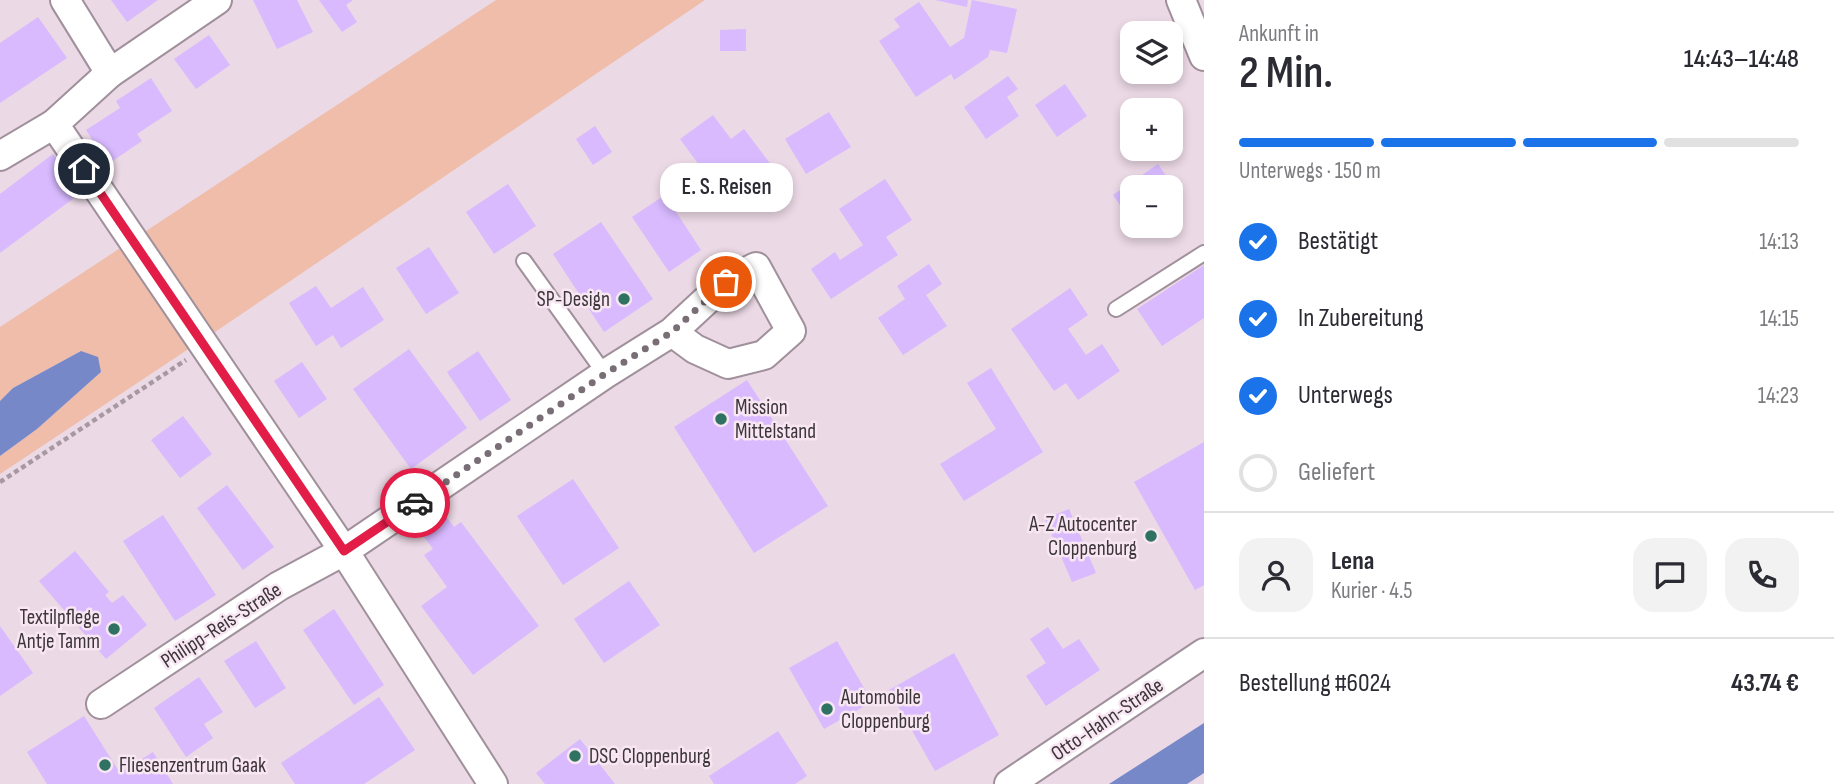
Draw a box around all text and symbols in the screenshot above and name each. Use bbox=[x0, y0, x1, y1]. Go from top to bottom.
text: Ankunft in bbox=[1239, 20, 1319, 48]
map controls bbox=[1120, 21, 1183, 238]
button: layers bbox=[1120, 21, 1183, 84]
text: 14:43–14:48 bbox=[1684, 44, 1799, 75]
text: 2 Min. bbox=[1239, 46, 1333, 101]
button: + bbox=[1120, 98, 1183, 161]
pin bbox=[54, 139, 114, 199]
icon: home bbox=[65, 150, 103, 188]
text: Unterwegs · 150 m bbox=[1239, 157, 1381, 185]
callout: E. S. Reisen bbox=[660, 163, 792, 212]
text: E. S. Reisen bbox=[681, 173, 772, 201]
button: − bbox=[1120, 175, 1183, 238]
icon: check bbox=[1239, 223, 1277, 261]
text: Bestätigt bbox=[1298, 226, 1378, 257]
text: 14:13 bbox=[1759, 228, 1799, 256]
pin bbox=[696, 252, 756, 312]
icon: bag bbox=[707, 263, 745, 301]
place label: SP-Design bbox=[537, 287, 610, 312]
marker: SP-Design bbox=[616, 291, 632, 307]
icon: check bbox=[1239, 300, 1277, 338]
text: In Zubereitung bbox=[1298, 303, 1424, 334]
text: 14:15 bbox=[1760, 305, 1799, 333]
icon: check bbox=[1239, 377, 1277, 415]
text: Unterwegs bbox=[1298, 380, 1393, 411]
text: 14:23 bbox=[1758, 382, 1799, 410]
place label: Mission Mittelstand bbox=[735, 395, 816, 444]
marker: Mission Mittelstand bbox=[713, 411, 729, 427]
text: Geliefert bbox=[1298, 457, 1375, 488]
courier bbox=[380, 468, 450, 538]
icon: car bbox=[396, 484, 434, 522]
place label: A-Z Autocenter Cloppenburg bbox=[1028, 512, 1137, 561]
marker: A-Z Autocenter Cloppenburg bbox=[1143, 528, 1159, 544]
button: person bbox=[1239, 538, 1313, 612]
button: chat bbox=[1633, 538, 1707, 612]
button: phone bbox=[1725, 538, 1799, 612]
text: Lena bbox=[1331, 546, 1374, 577]
street label: Philipp-Reis-Straße bbox=[156, 577, 286, 674]
text: Kurier · 4.5 bbox=[1331, 577, 1412, 605]
place label: Textilpflege Antje Tamm bbox=[16, 605, 100, 654]
marker: Textilpflege Antje Tamm bbox=[106, 621, 122, 637]
text: Bestellung #6024 bbox=[1239, 668, 1391, 699]
text: 43.74 € bbox=[1731, 668, 1799, 699]
street label: Otto-Hahn-Straße bbox=[1046, 673, 1168, 766]
place label: Automobile Cloppenburg bbox=[840, 685, 930, 734]
marker: Automobile Cloppenburg bbox=[819, 701, 835, 717]
place label: DSC Cloppenburg bbox=[589, 744, 711, 769]
marker: DSC Cloppenburg bbox=[567, 748, 583, 764]
place label: Fliesenzentrum Gaak bbox=[119, 753, 266, 778]
marker: Fliesenzentrum Gaak bbox=[97, 757, 113, 773]

